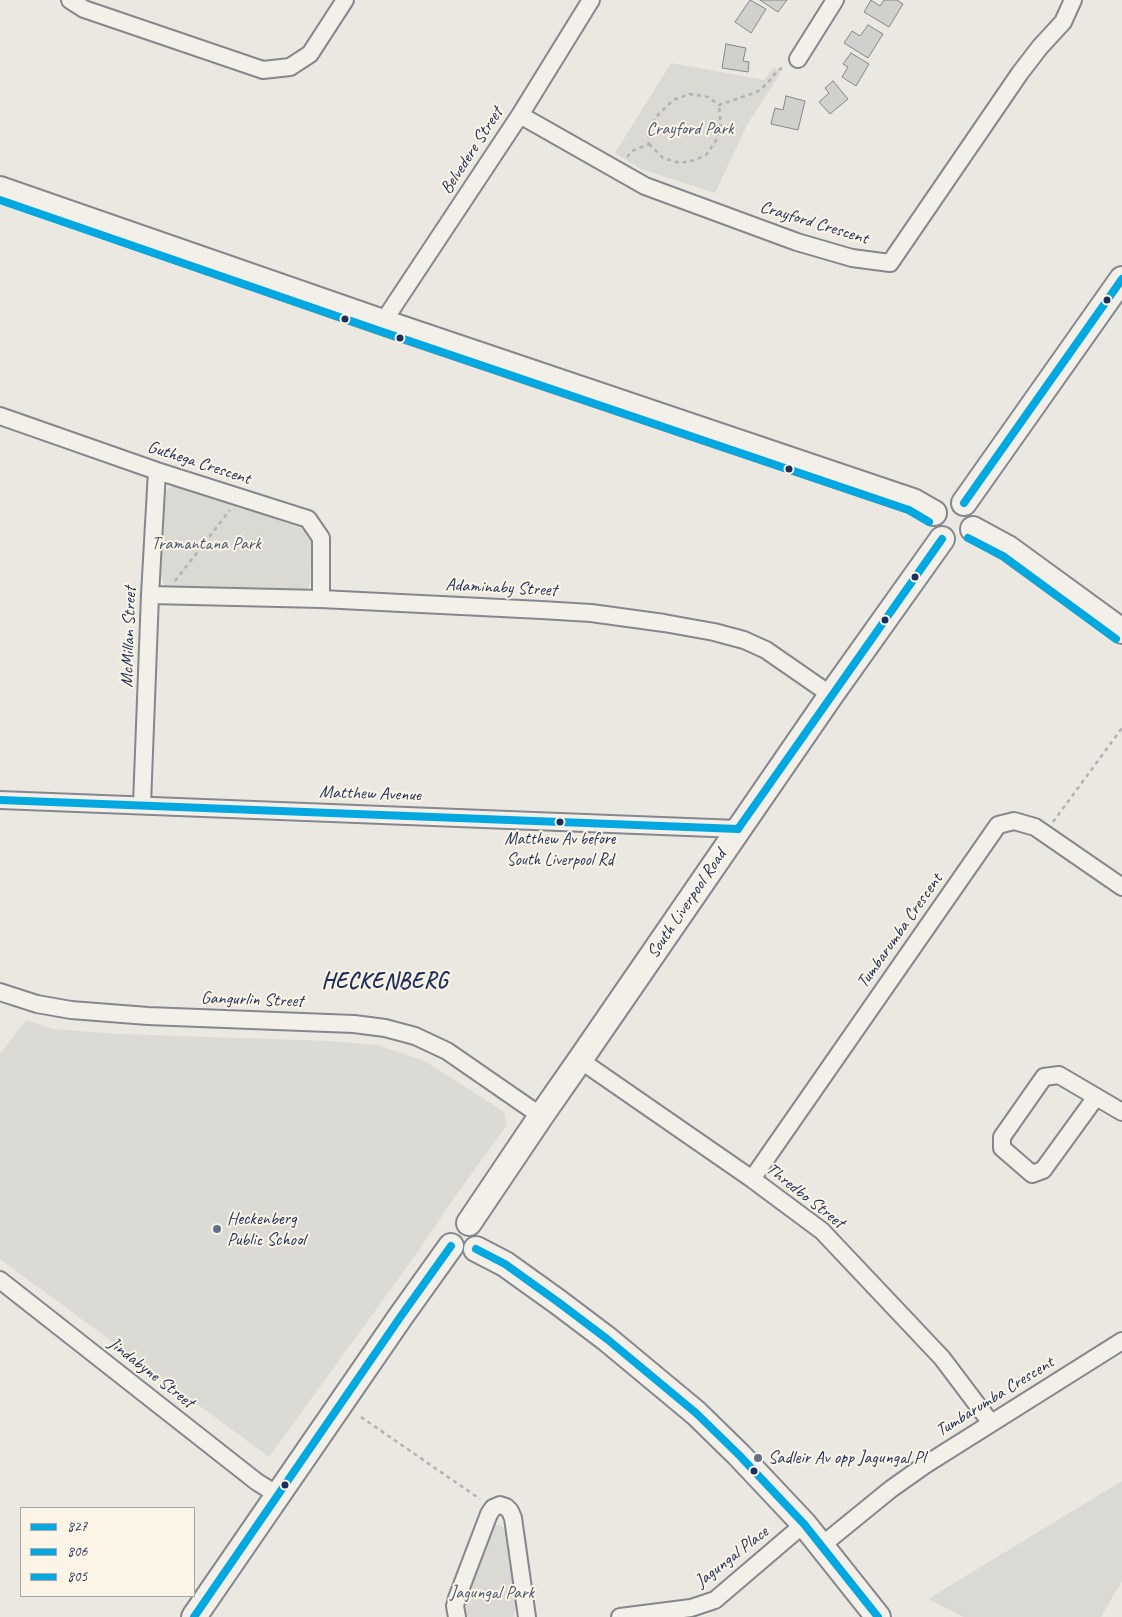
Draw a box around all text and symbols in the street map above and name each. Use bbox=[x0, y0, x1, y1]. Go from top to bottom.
street label: Belvedere Street bbox=[436, 104, 508, 198]
park label: Crayford Park bbox=[647, 118, 733, 140]
street label: Crayford Crescent bbox=[757, 196, 871, 250]
unlabelled marker bbox=[1102, 295, 1112, 305]
unlabelled marker bbox=[340, 314, 350, 324]
unlabelled marker bbox=[395, 333, 405, 343]
street label: Guthega Crescent bbox=[145, 436, 253, 490]
unlabelled marker bbox=[784, 464, 794, 474]
park label: Tramantana Park bbox=[151, 533, 261, 555]
unlabelled marker bbox=[910, 572, 920, 582]
street label: Adaminaby Street bbox=[445, 574, 557, 602]
street label: McMillan Street bbox=[116, 586, 142, 688]
unlabelled marker bbox=[880, 615, 890, 625]
street label: Matthew Avenue bbox=[319, 781, 421, 807]
marker: Matthew Av before South Liverpool Rd bbox=[555, 817, 565, 827]
place label: Matthew Av before South Liverpool Rd bbox=[505, 830, 615, 870]
street label: South Liverpool Road bbox=[643, 845, 731, 963]
street label: Tumbarumba Crescent bbox=[852, 869, 948, 993]
district label: HECKENBERG bbox=[321, 969, 449, 995]
street label: Gangurlin Street bbox=[200, 987, 304, 1013]
street label: Thredbo Street bbox=[761, 1159, 849, 1233]
place label: Heckenberg Public School bbox=[227, 1208, 305, 1250]
marker: Heckenberg Public School bbox=[211, 1223, 223, 1235]
street label: Jindabyne Street bbox=[104, 1333, 198, 1413]
street label: Tumbarumba Crescent bbox=[932, 1352, 1058, 1442]
place label: Sadleir Av opp Jagungal Pl bbox=[768, 1447, 925, 1469]
marker: Sadleir Av opp Jagungal Pl bbox=[752, 1452, 764, 1464]
unlabelled marker bbox=[749, 1466, 759, 1476]
unlabelled marker bbox=[280, 1480, 290, 1490]
legend bbox=[20, 1507, 195, 1597]
text: 827 bbox=[67, 1517, 87, 1536]
street label: Jagungal Place bbox=[691, 1522, 773, 1592]
text: 806 bbox=[67, 1542, 87, 1561]
text: 805 bbox=[67, 1567, 87, 1586]
park label: Jagungal Park bbox=[450, 1582, 534, 1604]

